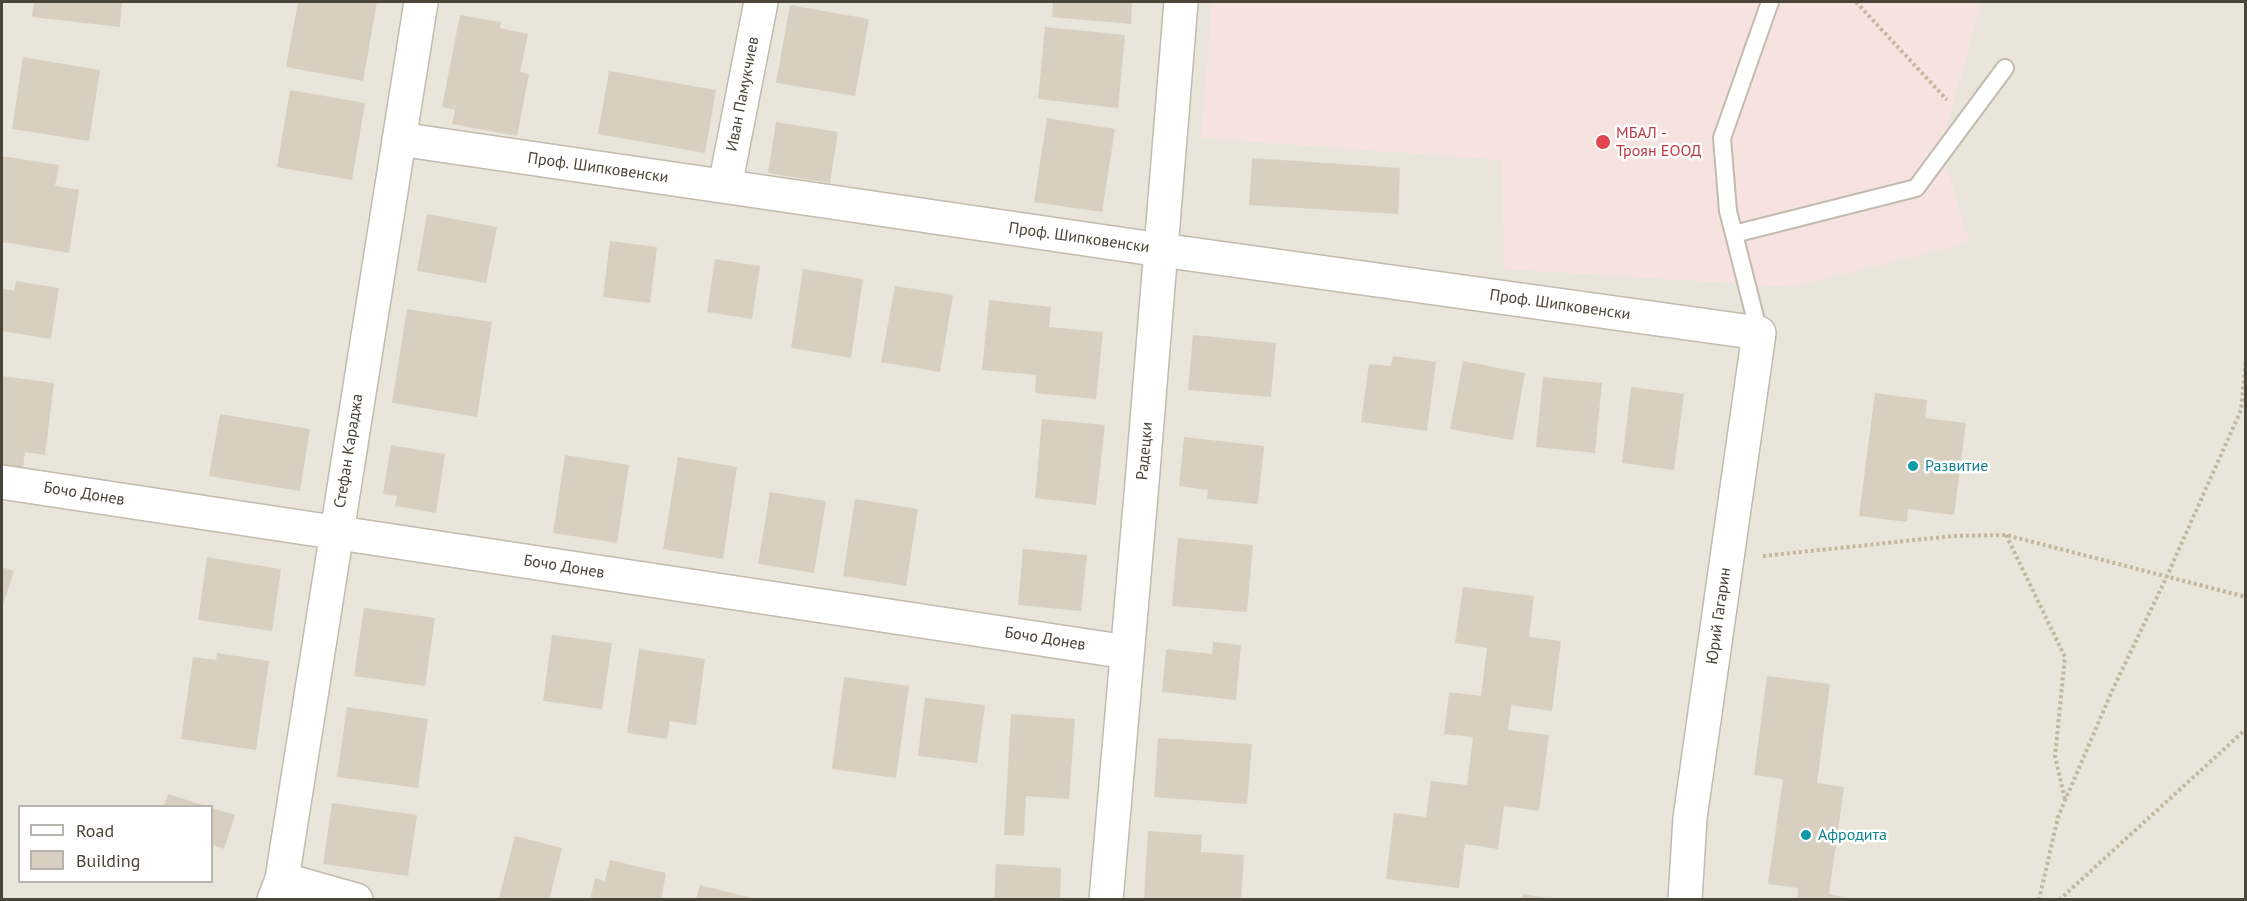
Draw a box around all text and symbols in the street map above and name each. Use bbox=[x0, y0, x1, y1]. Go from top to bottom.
street label: Иван Памукчиев bbox=[722, 35, 764, 153]
place label: МБАЛ - Троян ЕООД bbox=[1616, 123, 1701, 161]
marker: МБАЛ - Троян ЕООД bbox=[1594, 133, 1612, 151]
street label: Проф. Шипковенски bbox=[526, 149, 670, 187]
street label: Проф. Шипковенски bbox=[1007, 219, 1151, 257]
street label: Проф. Шипковенски bbox=[1488, 286, 1632, 324]
street label: Стефан Караджа bbox=[330, 393, 368, 509]
street label: Радецки bbox=[1133, 421, 1157, 481]
place label: Развитие bbox=[1925, 456, 1988, 476]
marker: Развитие bbox=[1906, 459, 1920, 473]
street label: Бочо Донев bbox=[42, 478, 126, 510]
street label: Бочо Донев bbox=[522, 551, 606, 583]
street label: Юрий Гагарин bbox=[1703, 566, 1735, 666]
street label: Бочо Донев bbox=[1003, 623, 1087, 655]
legend bbox=[18, 805, 213, 883]
text: Road bbox=[76, 819, 114, 842]
place label: Афродита bbox=[1818, 825, 1887, 845]
marker: Афродита bbox=[1799, 828, 1813, 842]
text: Building bbox=[76, 849, 140, 872]

